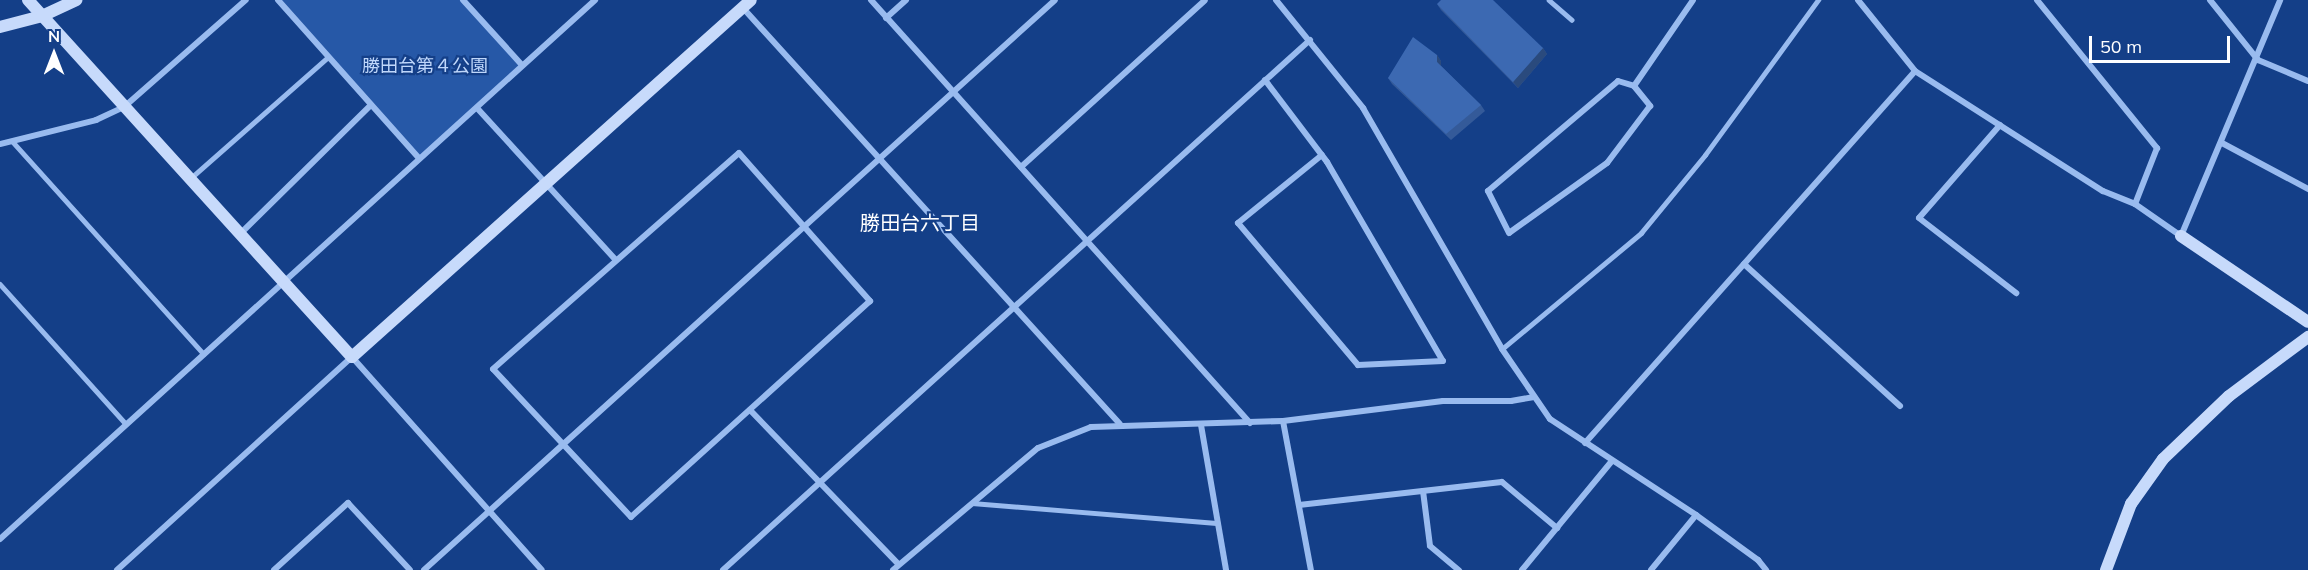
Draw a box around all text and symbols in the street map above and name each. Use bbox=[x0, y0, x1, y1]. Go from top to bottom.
north arrow bbox=[24, 24, 84, 84]
scale bar bbox=[2092, 24, 2233, 62]
text: N bbox=[48, 26, 60, 46]
text: 50 m bbox=[2100, 35, 2142, 58]
park label: 勝田台第４公園 bbox=[362, 55, 488, 77]
district label: 勝田台六丁目 bbox=[860, 210, 980, 234]

